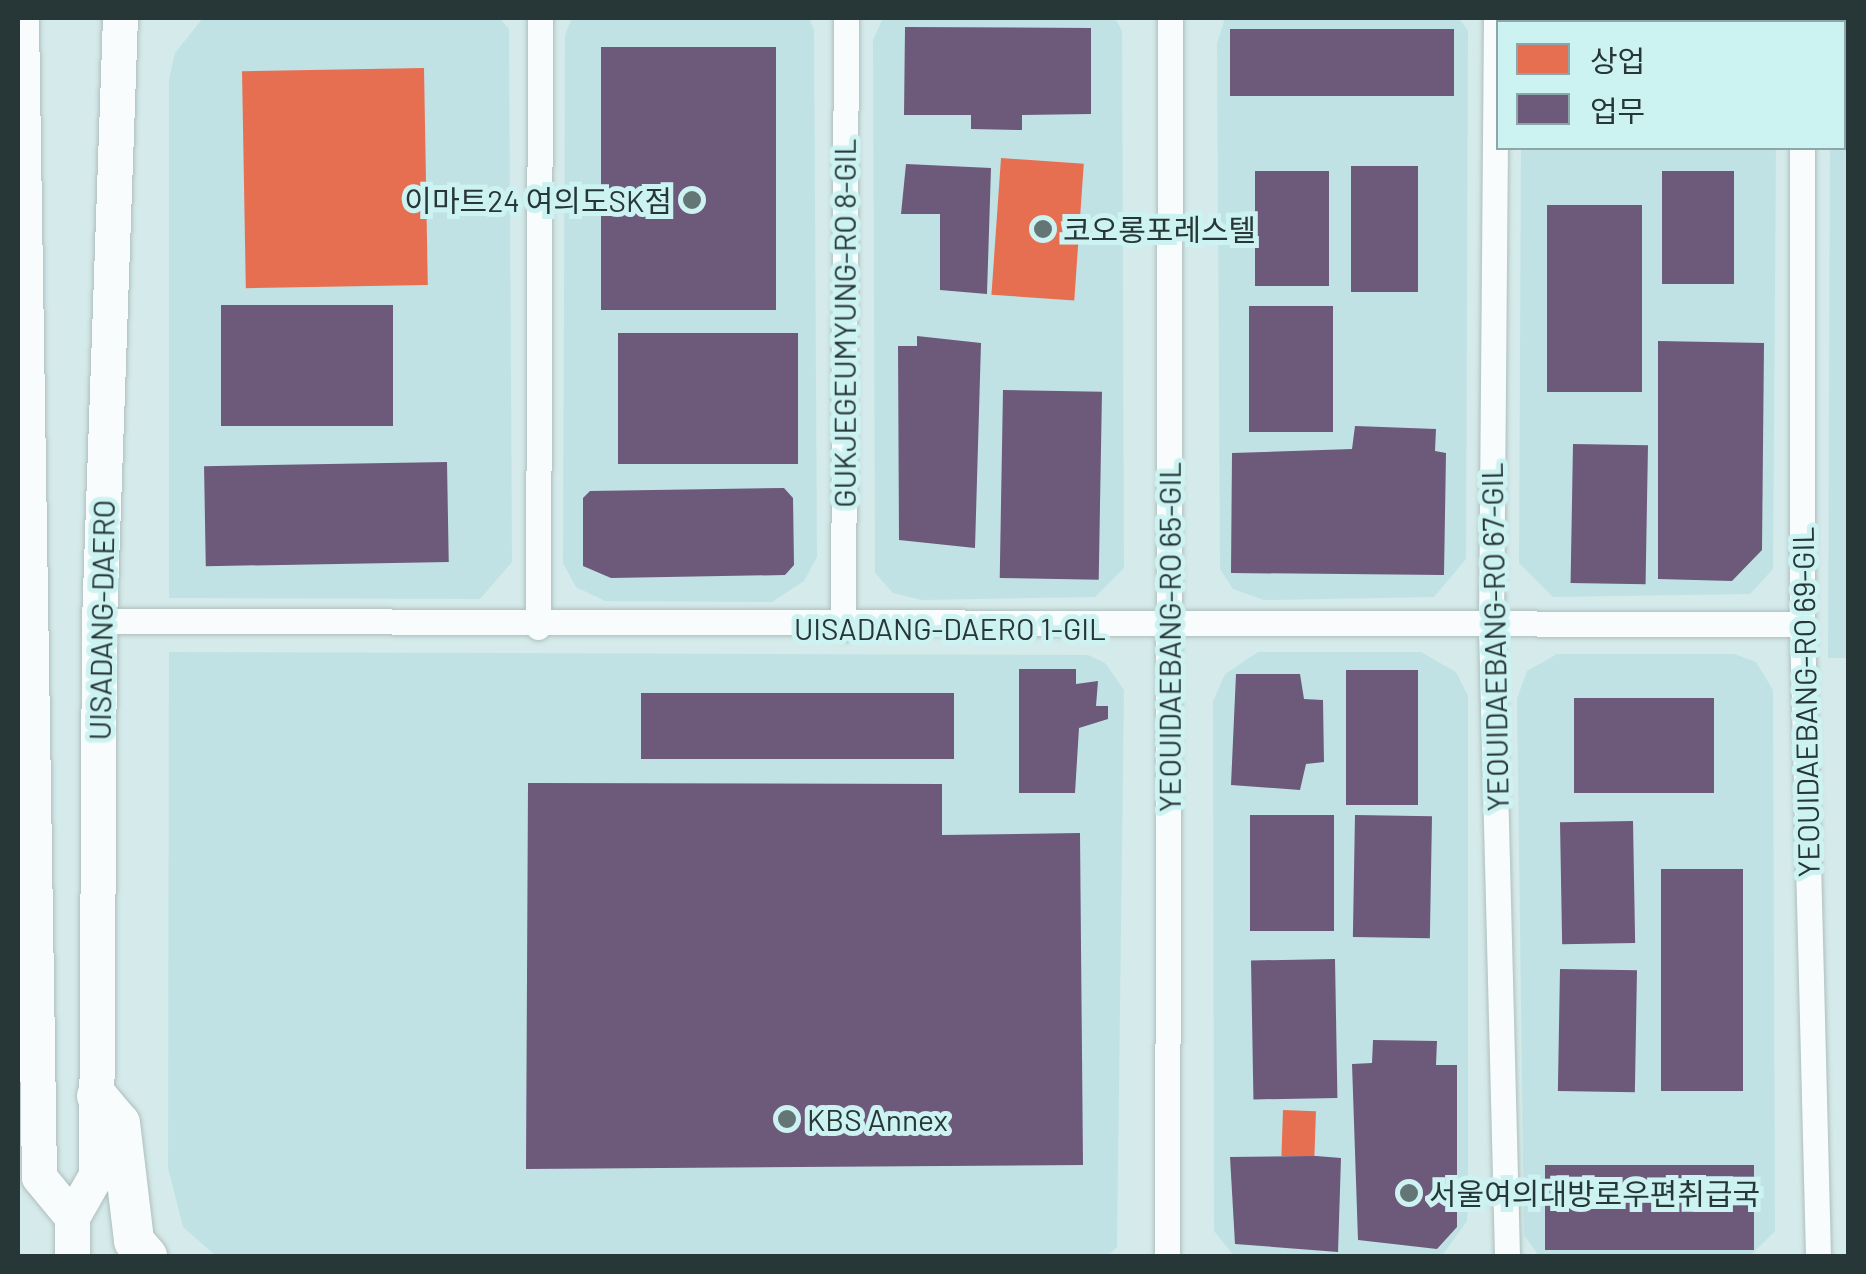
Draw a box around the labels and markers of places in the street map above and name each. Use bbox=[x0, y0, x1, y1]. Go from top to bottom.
place label: 이마트24 여의도SK점 bbox=[404, 182, 672, 218]
marker: 이마트24 여의도SK점 bbox=[681, 189, 703, 211]
place label: 코오롱포레스텔 bbox=[1063, 211, 1256, 247]
marker: 코오롱포레스텔 bbox=[1032, 218, 1054, 240]
place label: KBS Annex bbox=[807, 1101, 948, 1137]
marker: KBS Annex bbox=[776, 1108, 798, 1130]
place label: 서울여의대방로우편취급국 bbox=[1429, 1175, 1760, 1211]
marker: 서울여의대방로우편취급국 bbox=[1398, 1182, 1420, 1204]

